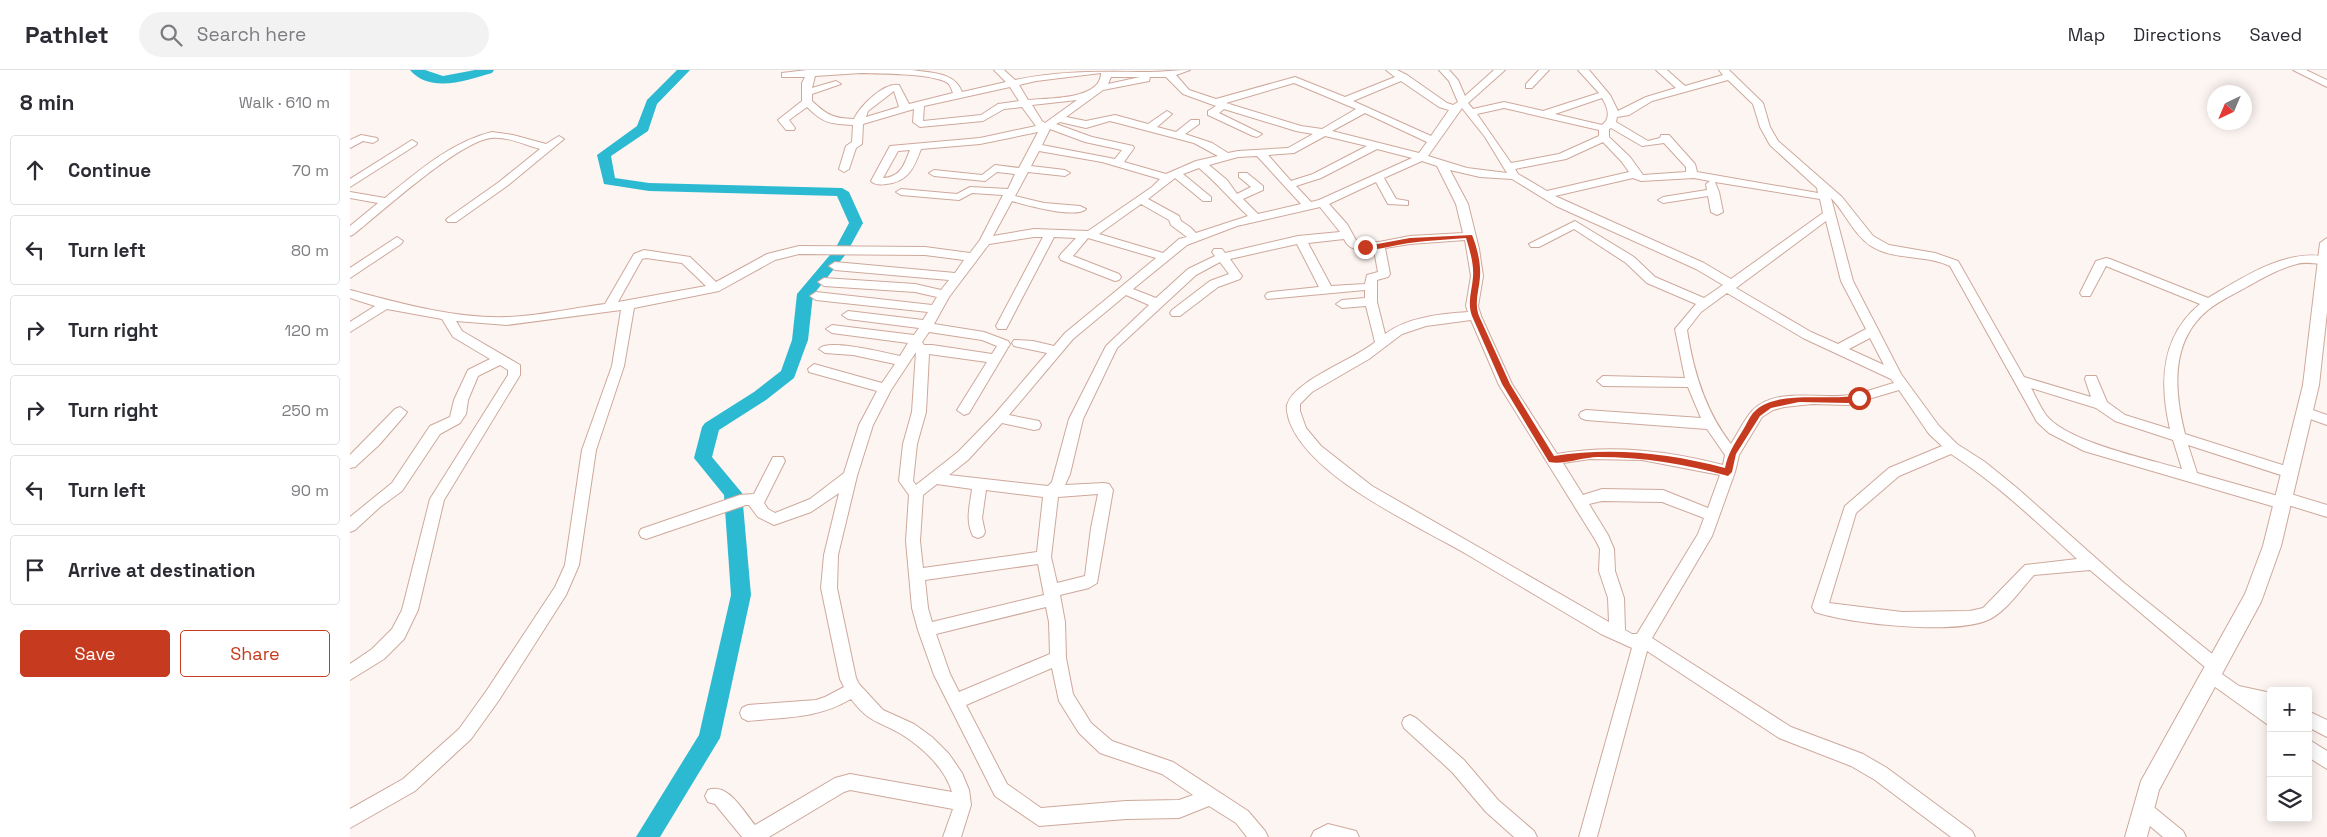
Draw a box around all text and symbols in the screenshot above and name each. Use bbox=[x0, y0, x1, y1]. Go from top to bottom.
search box bbox=[139, 12, 489, 57]
text: Pathlet bbox=[25, 19, 109, 50]
icon: search bbox=[157, 21, 185, 49]
text: Search here bbox=[197, 22, 306, 47]
text: Map bbox=[2068, 23, 2105, 46]
text: Directions bbox=[2133, 23, 2222, 46]
text: Saved bbox=[2250, 23, 2302, 46]
north arrow bbox=[2207, 85, 2252, 130]
text: 8 min bbox=[20, 89, 74, 116]
text: Walk · 610 m bbox=[239, 92, 330, 113]
icon: ahead bbox=[21, 156, 49, 184]
text: Continue bbox=[68, 158, 151, 183]
text: 70 m bbox=[292, 160, 329, 181]
icon: left bbox=[21, 236, 49, 264]
route end bbox=[1354, 236, 1377, 259]
text: Turn left bbox=[68, 238, 146, 263]
text: 80 m bbox=[291, 240, 329, 261]
icon: right bbox=[21, 316, 49, 344]
text: Turn right bbox=[68, 318, 158, 343]
text: 120 m bbox=[285, 320, 329, 341]
route start bbox=[1848, 387, 1871, 410]
icon: right bbox=[21, 396, 49, 424]
text: Turn right bbox=[68, 398, 158, 423]
text: 250 m bbox=[282, 400, 329, 421]
icon: left bbox=[21, 476, 49, 504]
text: Turn left bbox=[68, 478, 146, 503]
text: 90 m bbox=[291, 480, 329, 501]
icon: arrive bbox=[21, 556, 49, 584]
text: Arrive at destination bbox=[68, 558, 256, 583]
button: Save bbox=[20, 630, 170, 677]
button: Share bbox=[180, 630, 330, 677]
map controls bbox=[2267, 687, 2312, 822]
button: + bbox=[2267, 687, 2312, 732]
button: − bbox=[2267, 732, 2312, 777]
button: layers bbox=[2267, 777, 2312, 822]

